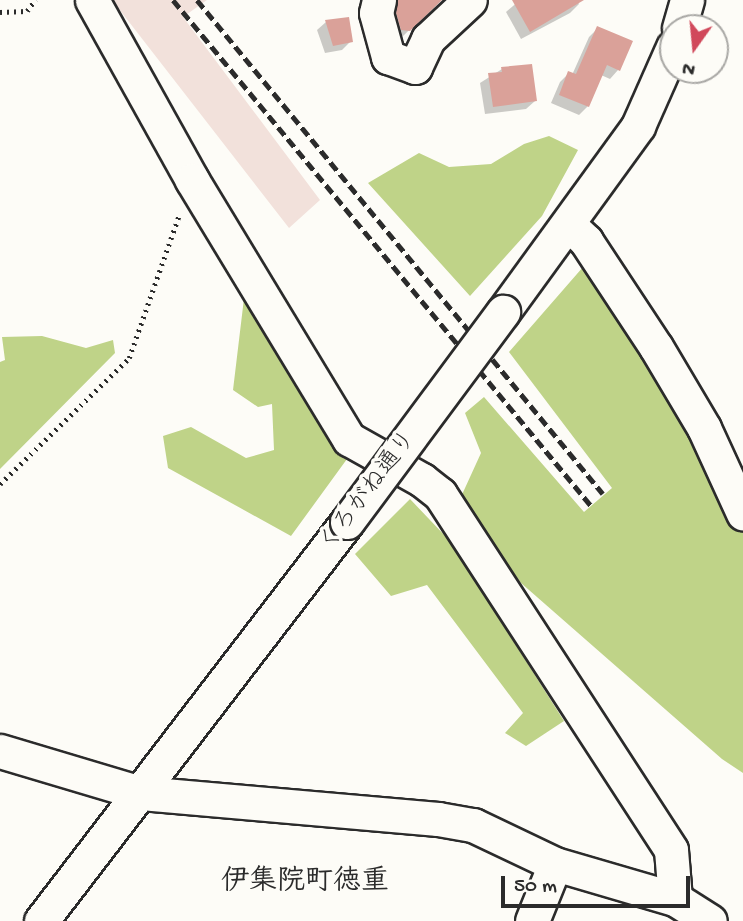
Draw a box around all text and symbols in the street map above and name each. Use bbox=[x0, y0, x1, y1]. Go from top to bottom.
north arrow bbox=[659, 14, 729, 84]
text: N bbox=[680, 55, 698, 81]
street label: くろがね通り bbox=[314, 426, 424, 558]
scale bar bbox=[505, 862, 694, 906]
district label: 伊集院町徳重 bbox=[221, 866, 389, 900]
text: 50 m bbox=[514, 875, 557, 900]

